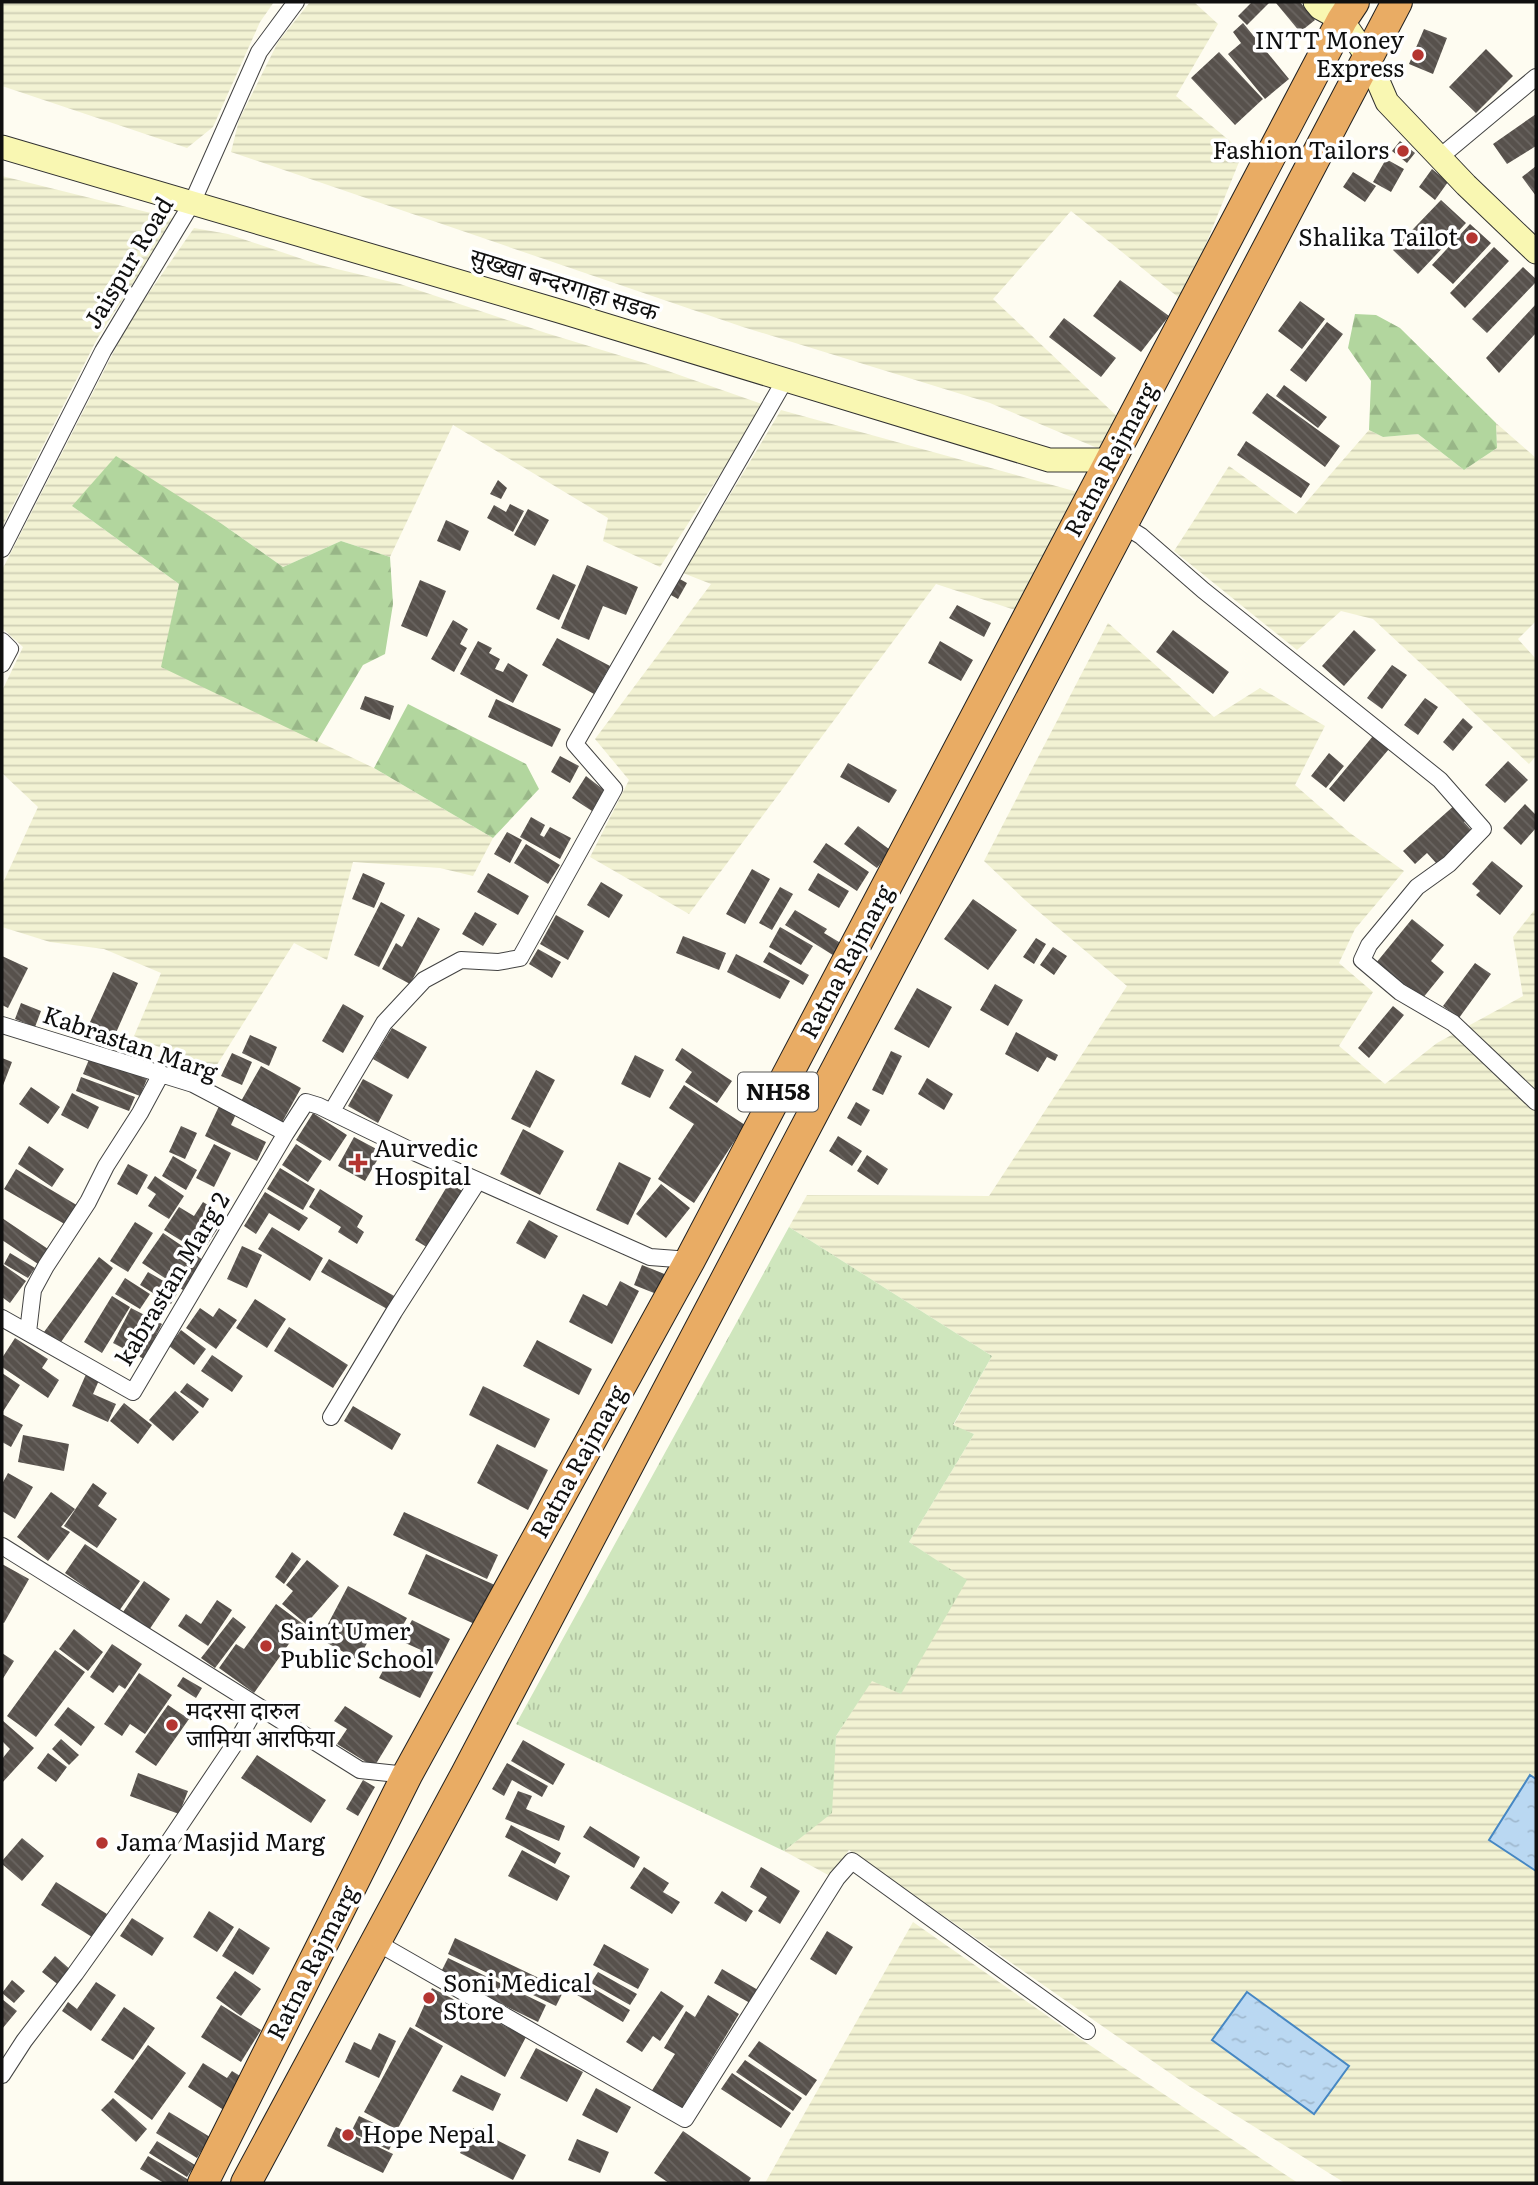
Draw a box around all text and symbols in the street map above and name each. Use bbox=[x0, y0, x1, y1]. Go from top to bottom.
place label: INTT Money Express bbox=[1255, 21, 1404, 84]
marker: INTT Money Express bbox=[1410, 47, 1426, 63]
place label: Fashion Tailors bbox=[1212, 131, 1389, 166]
marker: Fashion Tailors bbox=[1395, 143, 1411, 159]
street label: Jaispur Road bbox=[74, 189, 180, 334]
place label: Shalika Tailot bbox=[1298, 218, 1458, 253]
marker: Shalika Tailot bbox=[1464, 230, 1480, 246]
street label: सुख्खा बन्दरगाहा सडक bbox=[466, 237, 664, 328]
street label: Ratna Rajmarg bbox=[1053, 375, 1164, 542]
street label: Ratna Rajmarg bbox=[789, 877, 900, 1044]
street label: Kabrastan Marg bbox=[39, 995, 224, 1088]
road number: NH58 bbox=[738, 1072, 818, 1112]
place label: Aurvedic Hospital bbox=[374, 1129, 478, 1192]
marker: Aurvedic Hospital bbox=[348, 1153, 368, 1173]
street label: kabrastan Marg 2 bbox=[105, 1184, 237, 1371]
street label: Ratna Rajmarg bbox=[520, 1378, 634, 1544]
place label: Saint Umer Public School bbox=[280, 1612, 434, 1675]
marker: Saint Umer Public School bbox=[258, 1638, 274, 1654]
place label: मदरसा दारुल जामिया आरफिया bbox=[186, 1691, 336, 1754]
marker: मदरसा दारुल जामिया आरफिया bbox=[164, 1717, 180, 1733]
place label: Jama Masjid Marg bbox=[116, 1823, 326, 1858]
marker: Jama Masjid Marg bbox=[94, 1835, 110, 1851]
street label: Ratna Rajmarg bbox=[257, 1878, 365, 2045]
place label: Soni Medical Store bbox=[443, 1964, 592, 2027]
marker: Soni Medical Store bbox=[421, 1990, 437, 2006]
place label: Hope Nepal bbox=[362, 2115, 495, 2150]
marker: Hope Nepal bbox=[340, 2127, 356, 2143]

